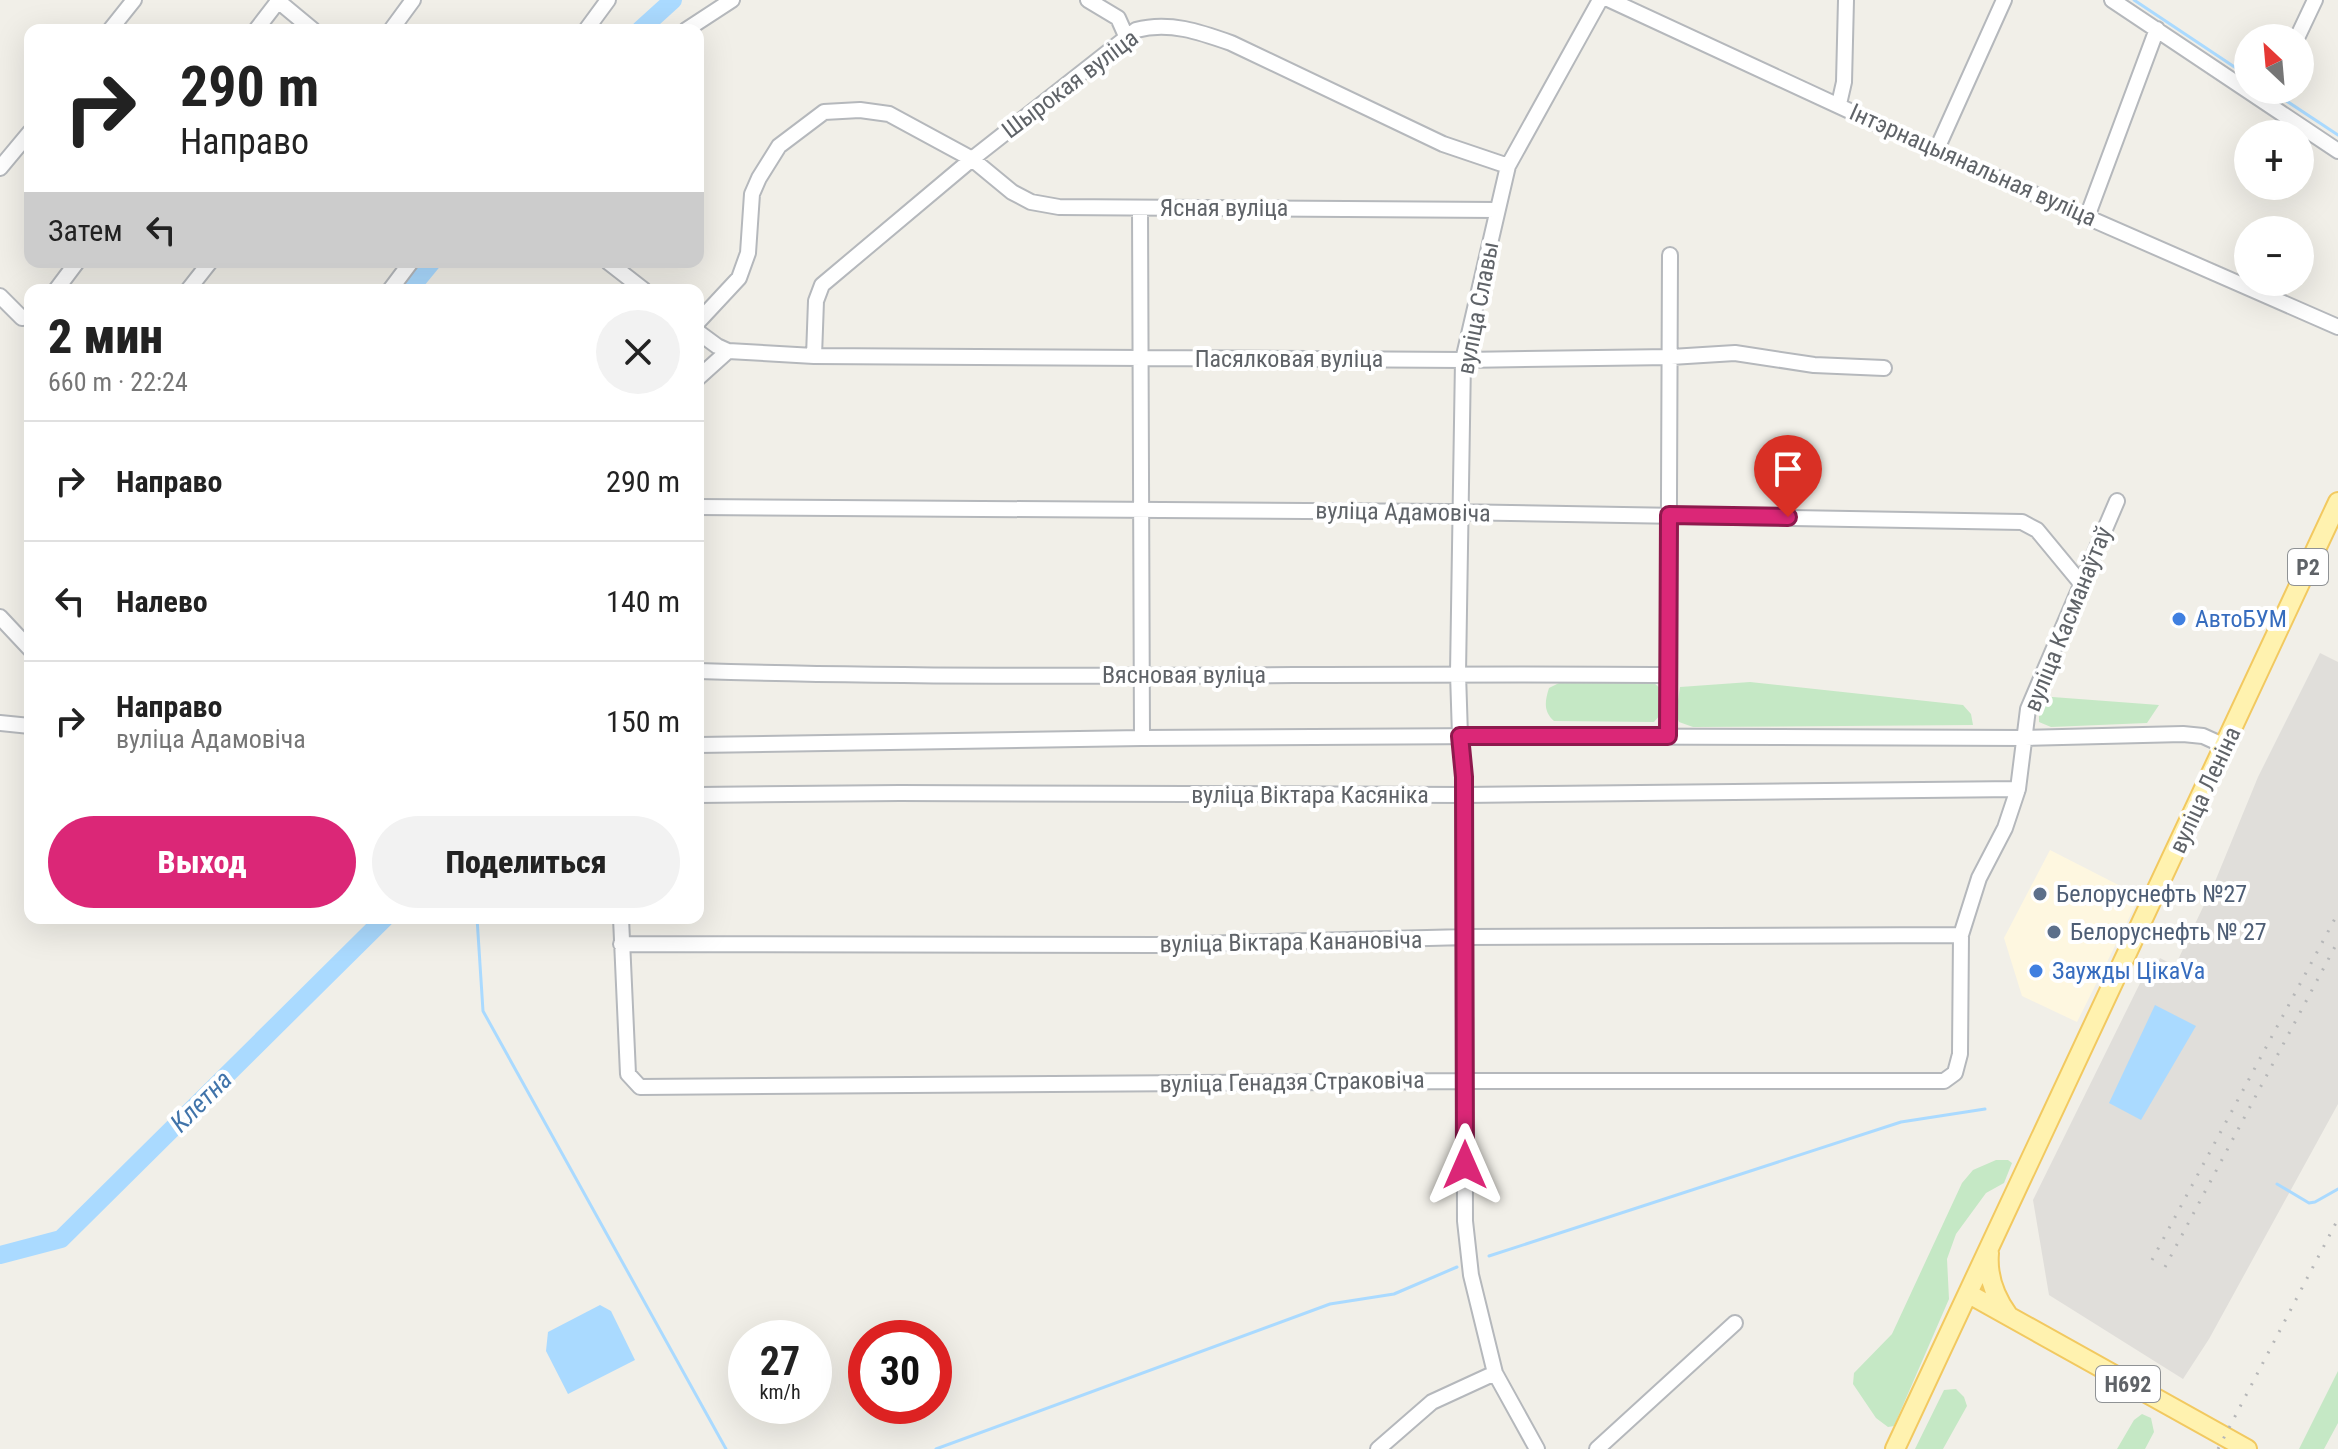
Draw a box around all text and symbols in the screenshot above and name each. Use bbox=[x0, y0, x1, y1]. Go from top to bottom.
street label: Шырокая вуліца bbox=[996, 24, 1144, 144]
north arrow bbox=[2234, 24, 2314, 104]
map controls bbox=[2234, 24, 2314, 296]
text: 290 m bbox=[180, 54, 319, 120]
icon: right bbox=[48, 56, 152, 160]
street label: Інтэрнацыянальная вуліца bbox=[1845, 98, 2101, 232]
button: + bbox=[2234, 120, 2314, 200]
text: Направо bbox=[180, 121, 309, 163]
street label: Ясная вуліца bbox=[1160, 194, 1288, 222]
icon: left bbox=[139, 208, 183, 252]
text: Затем bbox=[48, 213, 123, 248]
button: − bbox=[2234, 216, 2314, 296]
street label: вуліца Славы bbox=[1451, 239, 1505, 377]
text: 2 мин bbox=[48, 308, 163, 365]
button: close bbox=[596, 310, 680, 394]
street label: Пасялковая вуліца bbox=[1195, 345, 1383, 373]
text: 660 m · 22:24 bbox=[48, 367, 188, 397]
pin bbox=[1754, 435, 1822, 517]
icon: arrive bbox=[1766, 447, 1810, 491]
icon: right bbox=[48, 459, 92, 503]
text: Направо bbox=[116, 464, 222, 499]
text: 290 m bbox=[606, 464, 680, 499]
street label: вуліца Адамовіча bbox=[1315, 496, 1491, 528]
street label: вуліца Касманаўтаў bbox=[2018, 523, 2118, 715]
road number: Р2 bbox=[2288, 549, 2328, 585]
icon: left bbox=[48, 579, 92, 623]
text: Налево bbox=[116, 584, 208, 619]
text: 140 m bbox=[606, 584, 680, 619]
place label: АвтоБУМ bbox=[2195, 605, 2287, 633]
marker: АвтоБУМ bbox=[2170, 610, 2188, 628]
street label: Вясновая вуліца bbox=[1102, 661, 1266, 689]
text: Направо bbox=[116, 689, 222, 724]
icon: right bbox=[48, 699, 92, 743]
text: 150 m bbox=[606, 704, 680, 739]
street label: вуліца Леніна bbox=[2164, 722, 2246, 858]
text: вуліца Адамовіча bbox=[116, 724, 306, 754]
street label: вуліца Віктара Касяніка bbox=[1191, 781, 1429, 809]
button: Выход bbox=[48, 816, 356, 908]
button: Поделиться bbox=[372, 816, 680, 908]
place label: Белоруснефть №27 bbox=[2056, 880, 2247, 908]
marker: Белоруснефть №27 bbox=[2031, 885, 2049, 903]
place label: Белоруснефть № 27 bbox=[2070, 918, 2267, 946]
marker: Белоруснефть № 27 bbox=[2045, 923, 2063, 941]
street label: вуліца Віктара Канановіча bbox=[1159, 926, 1423, 958]
place label: Заужды ЦікаVа bbox=[2052, 957, 2205, 985]
marker: Заужды ЦікаVа bbox=[2027, 962, 2045, 980]
water label: Клетна bbox=[164, 1064, 238, 1138]
street label: вуліца Генадзя Страковіча bbox=[1159, 1066, 1425, 1098]
position arrow bbox=[1423, 1123, 1507, 1207]
speed limit sign: 30 bbox=[848, 1320, 952, 1424]
text: 27 bbox=[760, 1338, 800, 1385]
road number: Н692 bbox=[2096, 1366, 2160, 1402]
text: km/h bbox=[759, 1380, 801, 1404]

